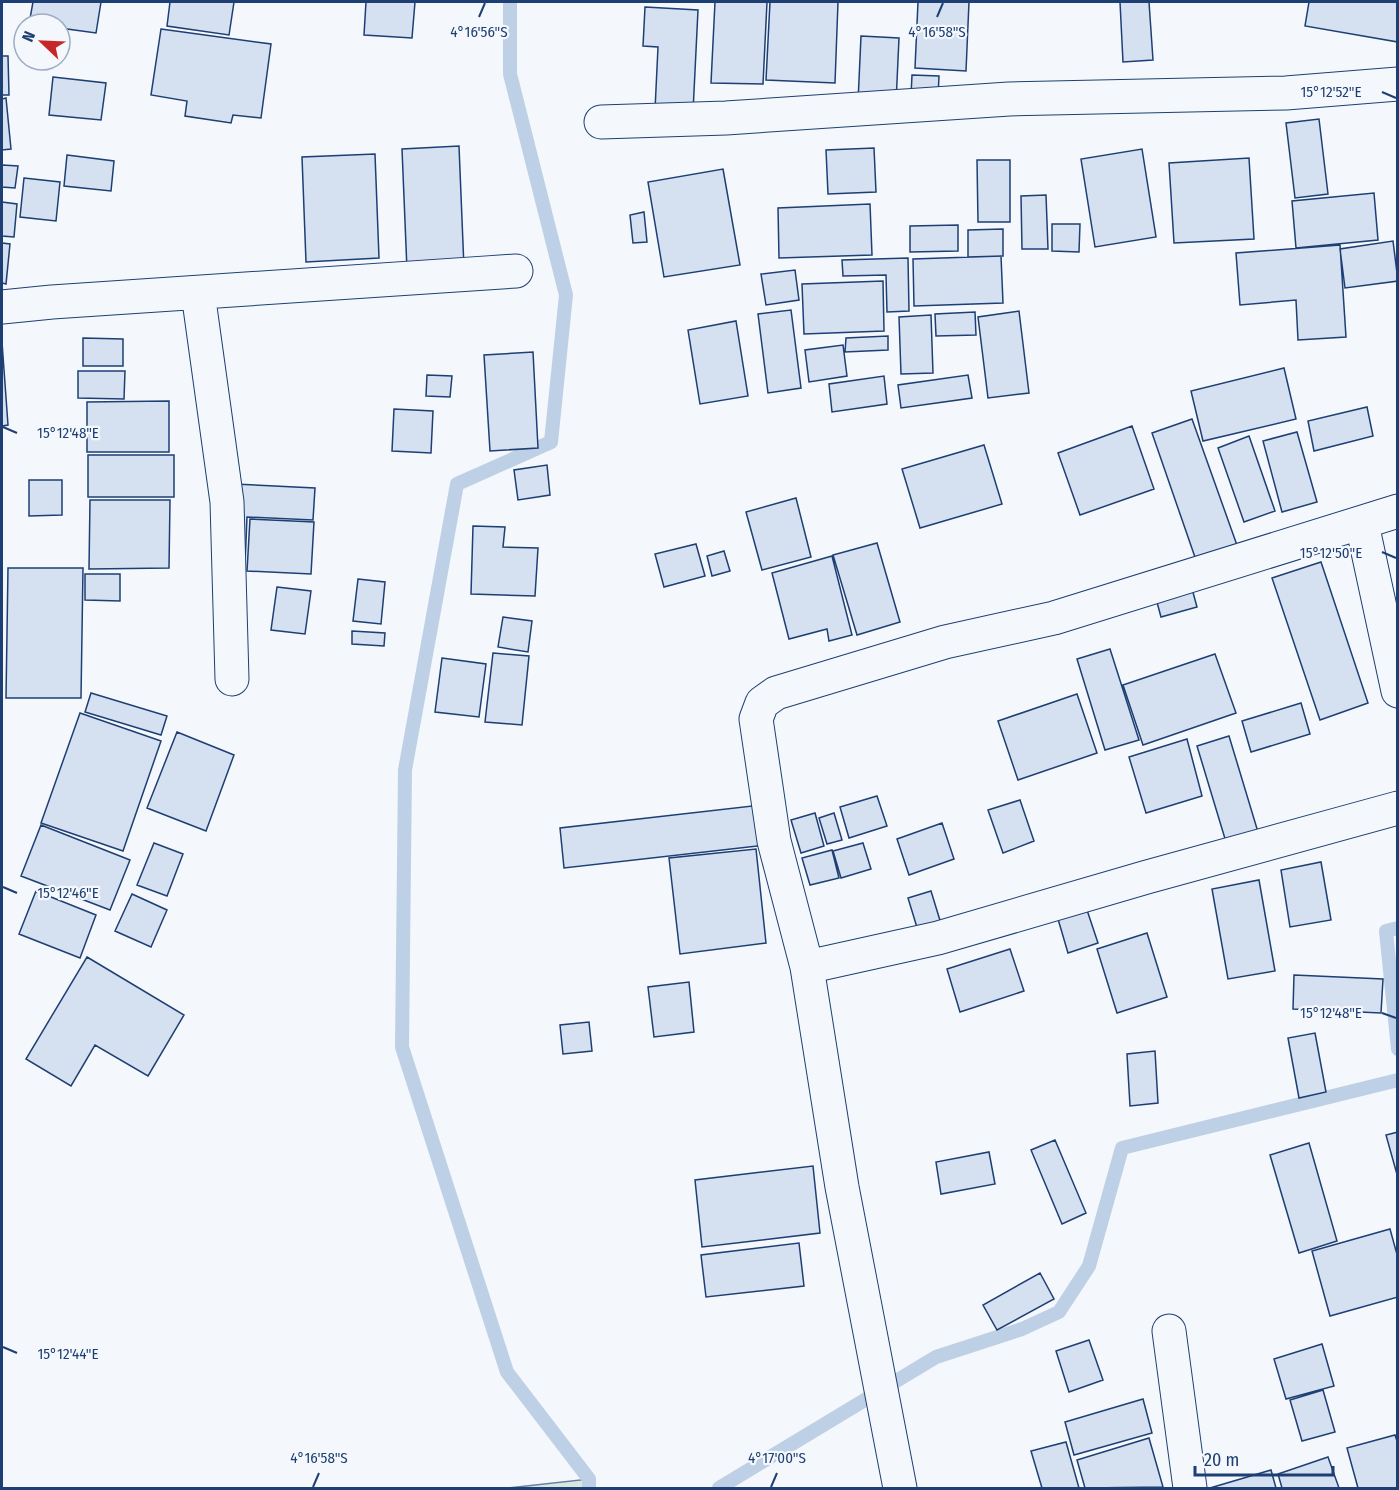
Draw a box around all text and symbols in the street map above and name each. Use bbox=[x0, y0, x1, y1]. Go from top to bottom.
north arrow bbox=[12, 12, 72, 72]
text: 4°16'56"S bbox=[450, 23, 508, 41]
text: 4°16'58"S bbox=[908, 23, 966, 41]
text: N bbox=[18, 28, 39, 44]
text: 15°12'52"E bbox=[1300, 83, 1362, 101]
text: 15°12'48"E bbox=[37, 424, 99, 442]
text: 15°12'50"E bbox=[1300, 544, 1362, 562]
text: 15°12'46"E bbox=[37, 884, 99, 902]
text: 15°12'48"E bbox=[1300, 1004, 1362, 1022]
text: 15°12'44"E bbox=[38, 1345, 99, 1363]
scale bar bbox=[1195, 1439, 1333, 1477]
text: 4°16'58"S bbox=[290, 1449, 348, 1467]
text: 4°17'00"S bbox=[748, 1449, 806, 1467]
text: 20 m bbox=[1204, 1449, 1239, 1471]

